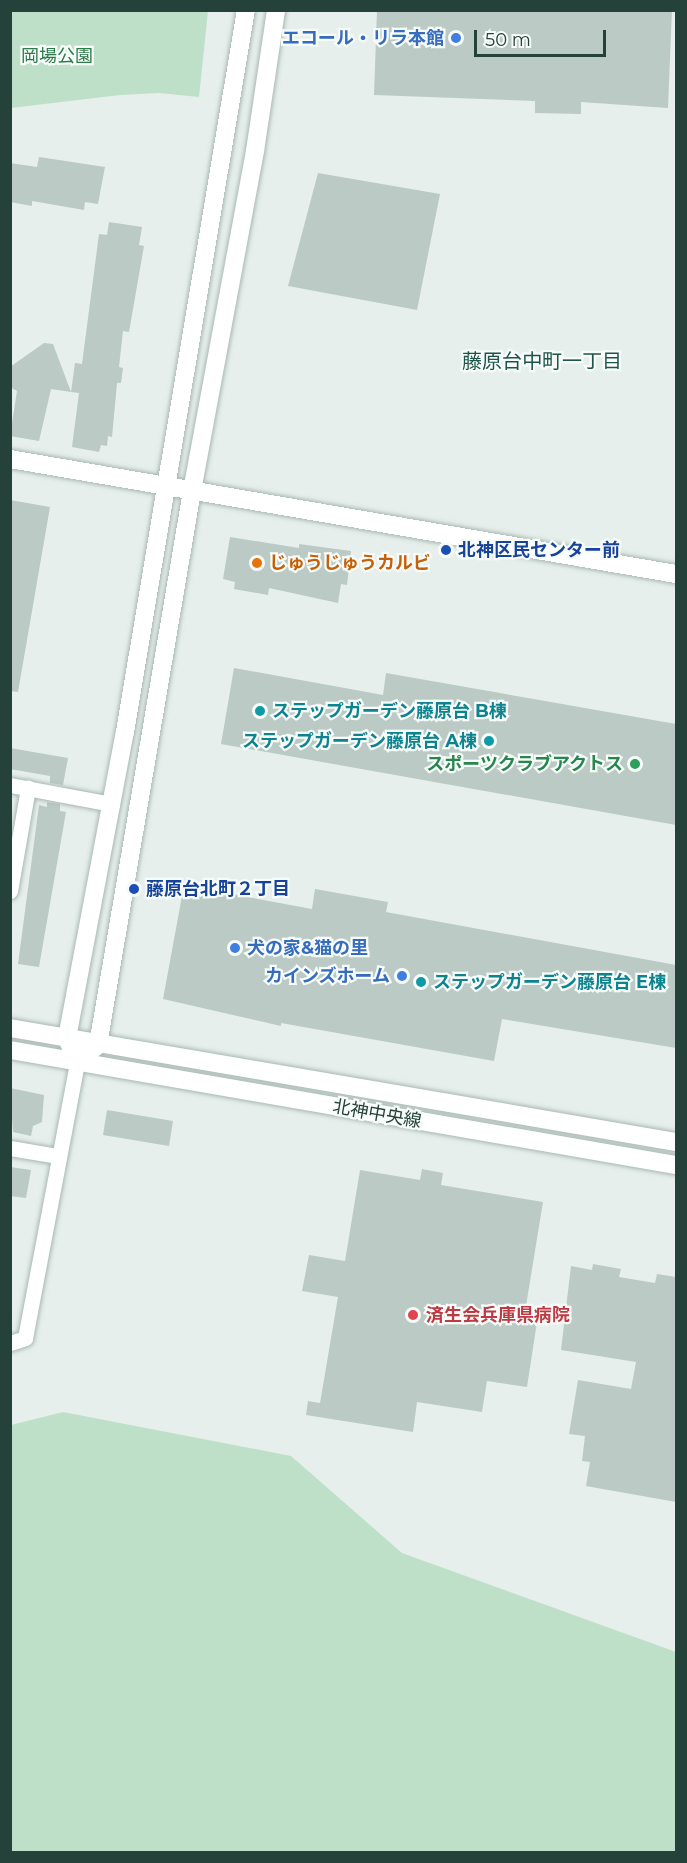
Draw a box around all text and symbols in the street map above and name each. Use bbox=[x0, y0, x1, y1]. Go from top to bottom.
scale bar bbox=[477, 18, 609, 56]
place label: エコール・リラ本館 bbox=[282, 27, 444, 49]
text: 50 m bbox=[485, 29, 531, 51]
marker: エコール・リラ本館 bbox=[449, 31, 463, 45]
park label: 岡場公園 bbox=[21, 45, 93, 67]
district label: 藤原台中町一丁目 bbox=[462, 349, 622, 373]
place label: 北神区民センター前 bbox=[458, 539, 620, 561]
marker: 北神区民センター前 bbox=[439, 543, 453, 557]
place label: じゅうじゅうカルビ bbox=[269, 552, 431, 574]
marker: じゅうじゅうカルビ bbox=[250, 556, 264, 570]
place label: ステップガーデン藤原台 B棟 bbox=[272, 700, 507, 722]
marker: ステップガーデン藤原台 B棟 bbox=[253, 704, 267, 718]
place label: ステップガーデン藤原台 A棟 bbox=[242, 730, 477, 752]
marker: ステップガーデン藤原台 A棟 bbox=[482, 734, 496, 748]
place label: スポーツクラブアクトス bbox=[425, 753, 623, 775]
marker: スポーツクラブアクトス bbox=[628, 757, 642, 771]
place label: 藤原台北町２丁目 bbox=[146, 878, 290, 900]
marker: 藤原台北町２丁目 bbox=[127, 882, 141, 896]
place label: 犬の家&猫の里 bbox=[247, 937, 368, 959]
marker: 犬の家&猫の里 bbox=[228, 941, 242, 955]
place label: カインズホーム bbox=[264, 965, 390, 987]
marker: カインズホーム bbox=[395, 969, 409, 983]
place label: ステップガーデン藤原台 E棟 bbox=[433, 971, 666, 993]
marker: ステップガーデン藤原台 E棟 bbox=[414, 975, 428, 989]
street label: 北神中央線 bbox=[331, 1096, 423, 1132]
place label: 済生会兵庫県病院 bbox=[426, 1304, 570, 1326]
marker: 済生会兵庫県病院 bbox=[404, 1306, 422, 1324]

